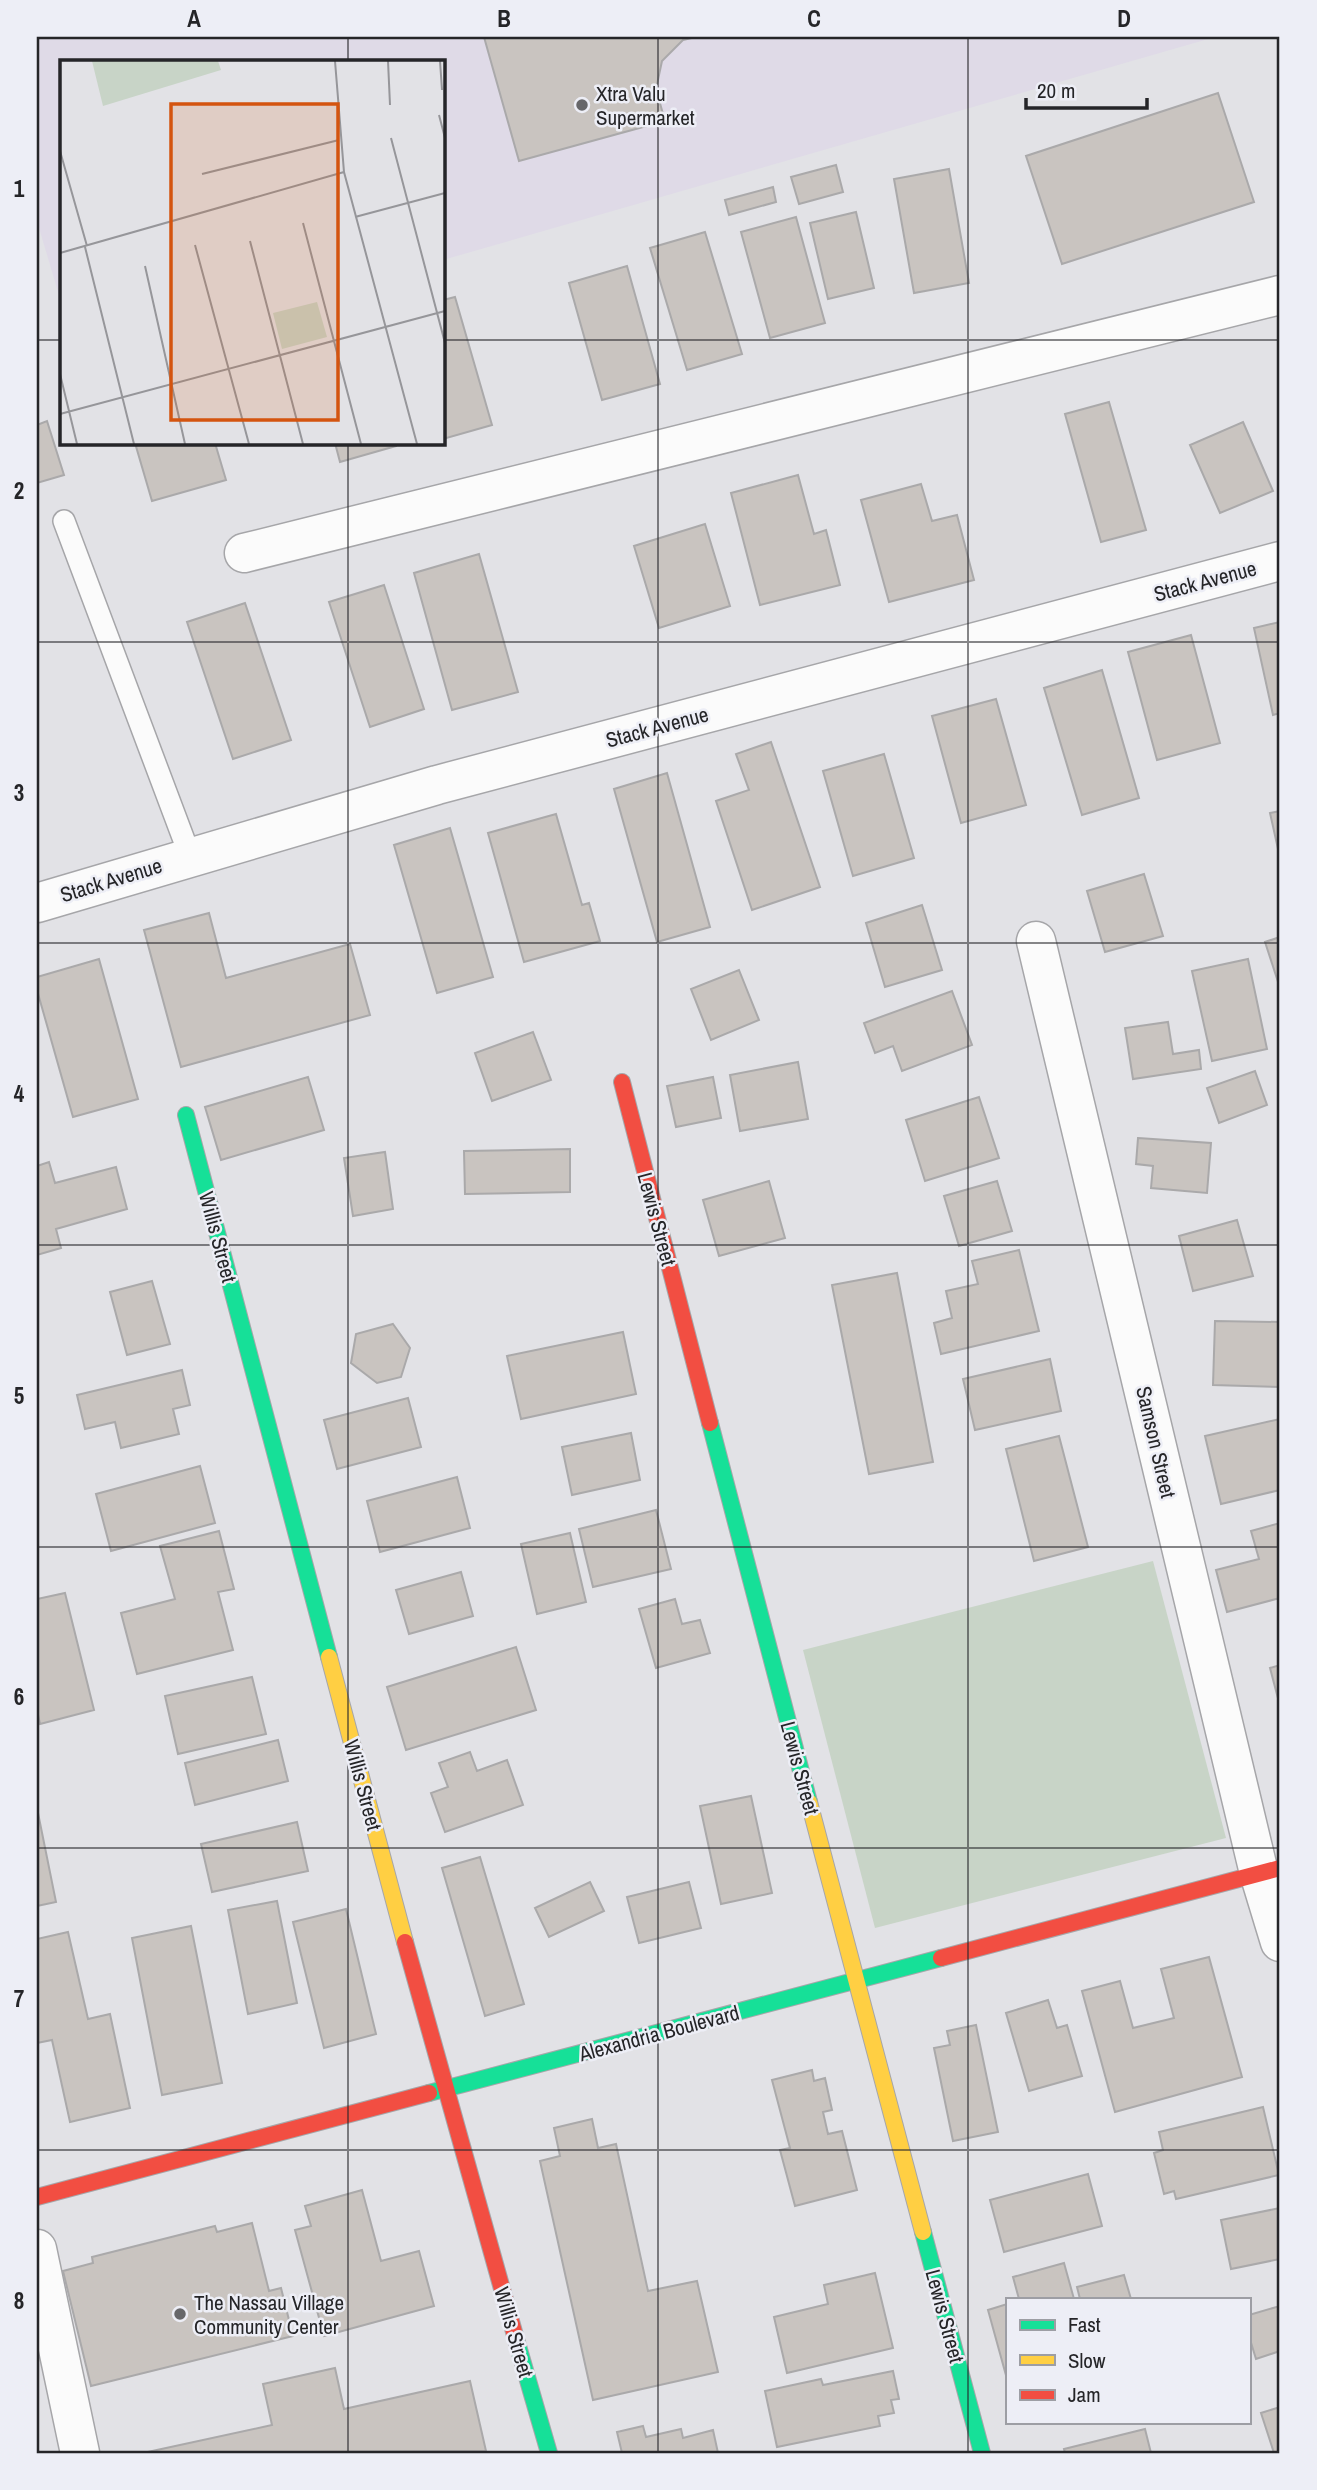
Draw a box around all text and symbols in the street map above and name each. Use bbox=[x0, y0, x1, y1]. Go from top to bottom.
text: A bbox=[187, 3, 201, 34]
text: B bbox=[497, 3, 511, 34]
text: C bbox=[807, 3, 821, 34]
text: D bbox=[1117, 3, 1131, 34]
inset map bbox=[60, 60, 444, 444]
scale bar bbox=[1026, 66, 1147, 110]
text: 20 m bbox=[1037, 76, 1075, 105]
place label: Xtra Valu Supermarket bbox=[596, 79, 695, 132]
marker: Xtra Valu Supermarket bbox=[574, 97, 590, 113]
text: 1 bbox=[14, 173, 25, 204]
text: 2 bbox=[14, 475, 24, 506]
street label: Stack Avenue bbox=[1151, 553, 1259, 609]
street label: Stack Avenue bbox=[603, 699, 711, 755]
text: 3 bbox=[14, 777, 24, 808]
street label: Stack Avenue bbox=[57, 851, 165, 909]
text: 4 bbox=[14, 1078, 25, 1109]
street label: Lewis Street bbox=[631, 1169, 683, 1269]
street label: Willis Street bbox=[192, 1188, 244, 1286]
text: 5 bbox=[14, 1380, 24, 1411]
street label: Samson Street bbox=[1129, 1383, 1183, 1501]
text: 6 bbox=[14, 1681, 24, 1712]
street label: Lewis Street bbox=[774, 1718, 826, 1818]
street label: Willis Street bbox=[337, 1736, 389, 1834]
text: 7 bbox=[14, 1983, 24, 2014]
street label: Alexandria Boulevard bbox=[575, 1998, 742, 2069]
street label: Lewis Street bbox=[919, 2266, 971, 2366]
street label: Willis Street bbox=[487, 2283, 541, 2381]
text: 8 bbox=[14, 2285, 24, 2316]
place label: The Nassau Village Community Center bbox=[194, 2288, 344, 2341]
legend bbox=[1006, 2298, 1250, 2424]
marker: The Nassau Village Community Center bbox=[172, 2306, 188, 2322]
text: Fast bbox=[1068, 2310, 1101, 2339]
text: Slow bbox=[1068, 2346, 1106, 2375]
text: Jam bbox=[1068, 2380, 1101, 2409]

